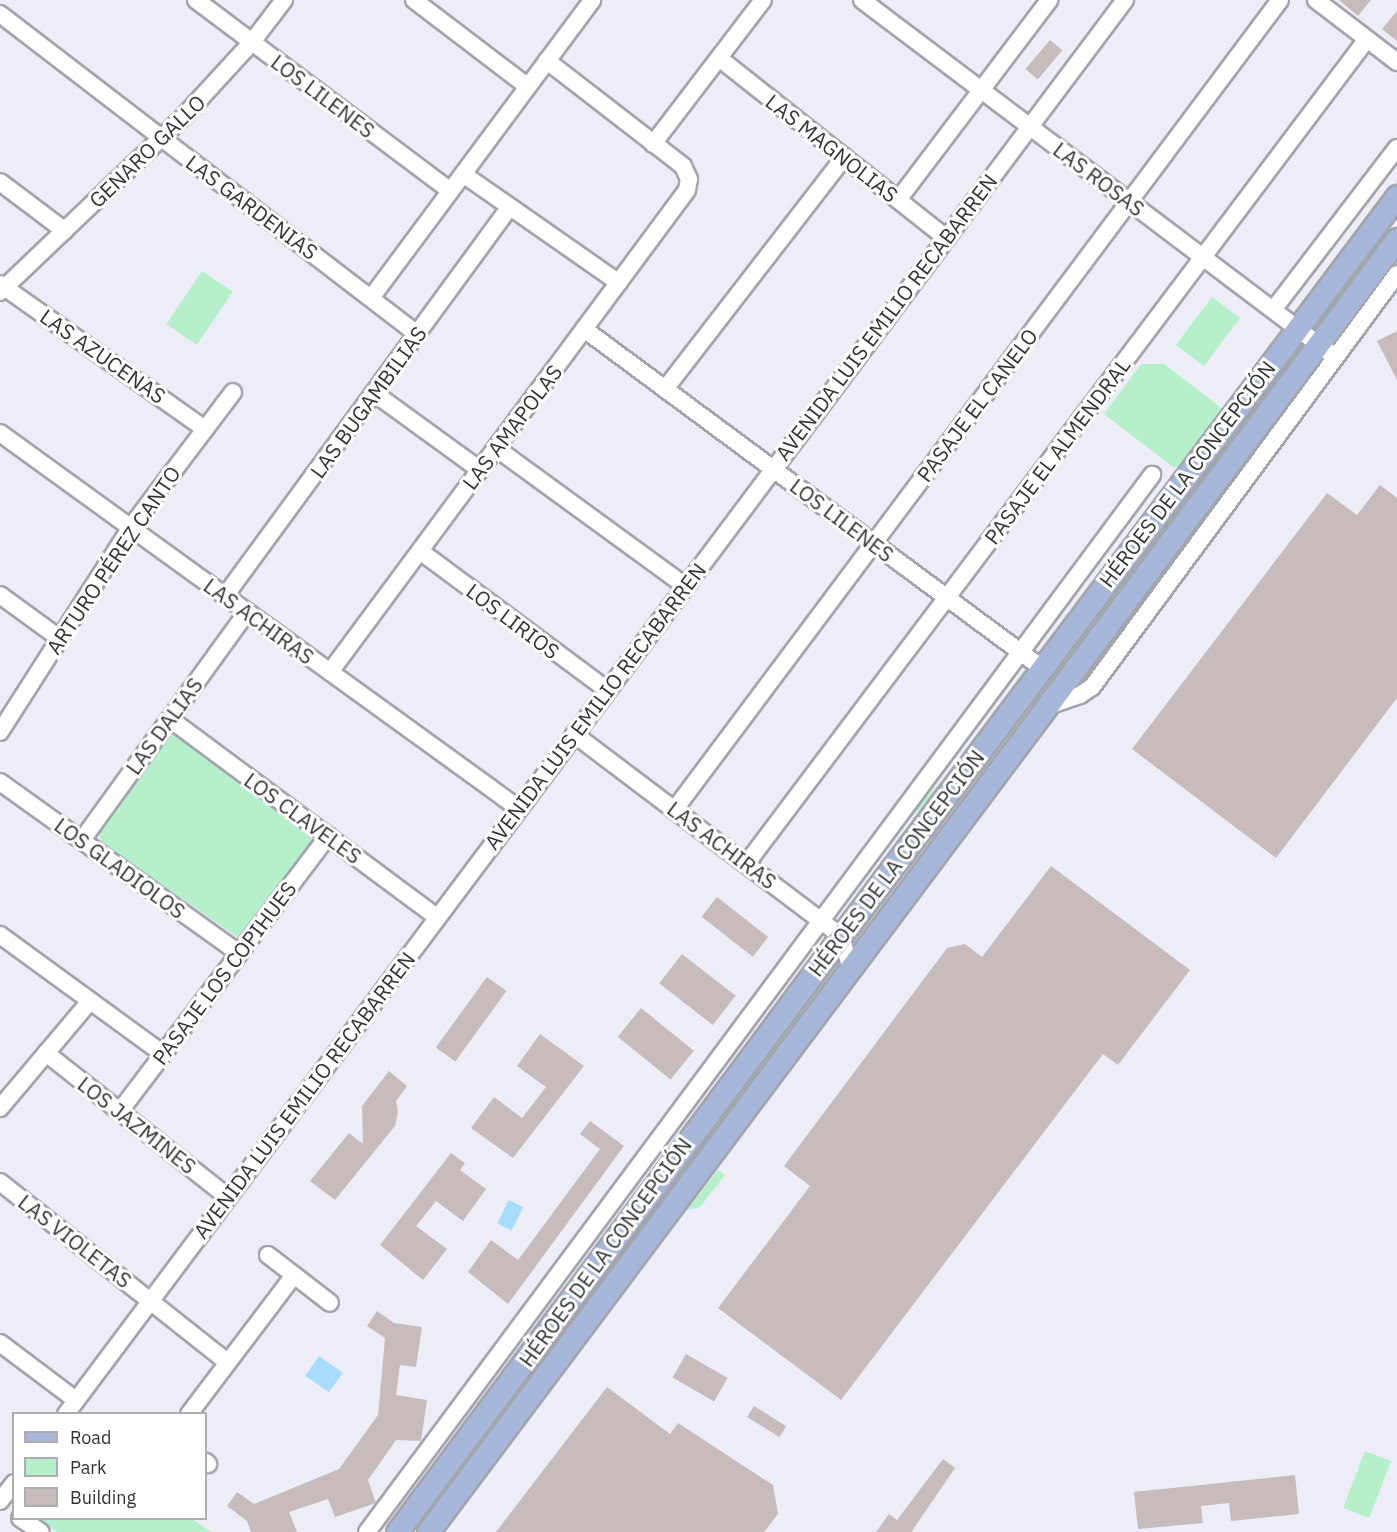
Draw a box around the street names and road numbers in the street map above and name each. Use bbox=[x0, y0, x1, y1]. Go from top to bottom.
street label: LOS LILENES bbox=[266, 49, 380, 143]
street label: GENARO GALLO bbox=[84, 89, 210, 213]
street label: LAS MAGNOLIAS bbox=[761, 89, 903, 207]
street label: LAS ROSAS bbox=[1048, 137, 1150, 221]
street label: LAS GARDENIAS bbox=[181, 149, 323, 265]
street label: AVENIDA LUIS EMILIO RECABARREN bbox=[770, 169, 1002, 465]
street label: LAS AZUCENAS bbox=[35, 303, 171, 409]
street label: LAS BUGAMBILIAS bbox=[305, 321, 431, 483]
street label: PASAJE EL CANELO bbox=[911, 324, 1043, 486]
street label: PASAJE EL ALMENDRAL bbox=[979, 353, 1135, 549]
street label: HÉROES DE LA CONCEPCIÓN bbox=[1094, 356, 1280, 592]
street label: LAS AMAPOLAS bbox=[457, 360, 567, 494]
street label: ARTURO PÉREZ CANTO bbox=[41, 461, 185, 659]
street label: LOS LILENES bbox=[785, 473, 899, 567]
street label: AVENIDA LUIS EMILIO RECABARREN bbox=[479, 558, 711, 854]
street label: LAS ACHIRAS bbox=[199, 573, 319, 669]
street label: LOS LIRIOS bbox=[462, 578, 564, 664]
street label: LAS DALIAS bbox=[120, 673, 208, 779]
street label: HÉROES DE LA CONCEPCIÓN bbox=[803, 745, 989, 981]
street label: LOS CLAVELES bbox=[240, 767, 366, 869]
street label: LAS ACHIRAS bbox=[662, 796, 782, 894]
street label: LOS GLADIOLOS bbox=[50, 812, 190, 924]
street label: PASAJE LOS COPIHUES bbox=[147, 876, 301, 1070]
street label: AVENIDA LUIS EMILIO RECABARREN bbox=[188, 947, 420, 1243]
street label: LOS JAZMINES bbox=[73, 1071, 201, 1179]
street label: HÉROES DE LA CONCEPCIÓN bbox=[513, 1133, 697, 1371]
street label: LAS VIOLETAS bbox=[13, 1189, 137, 1293]

